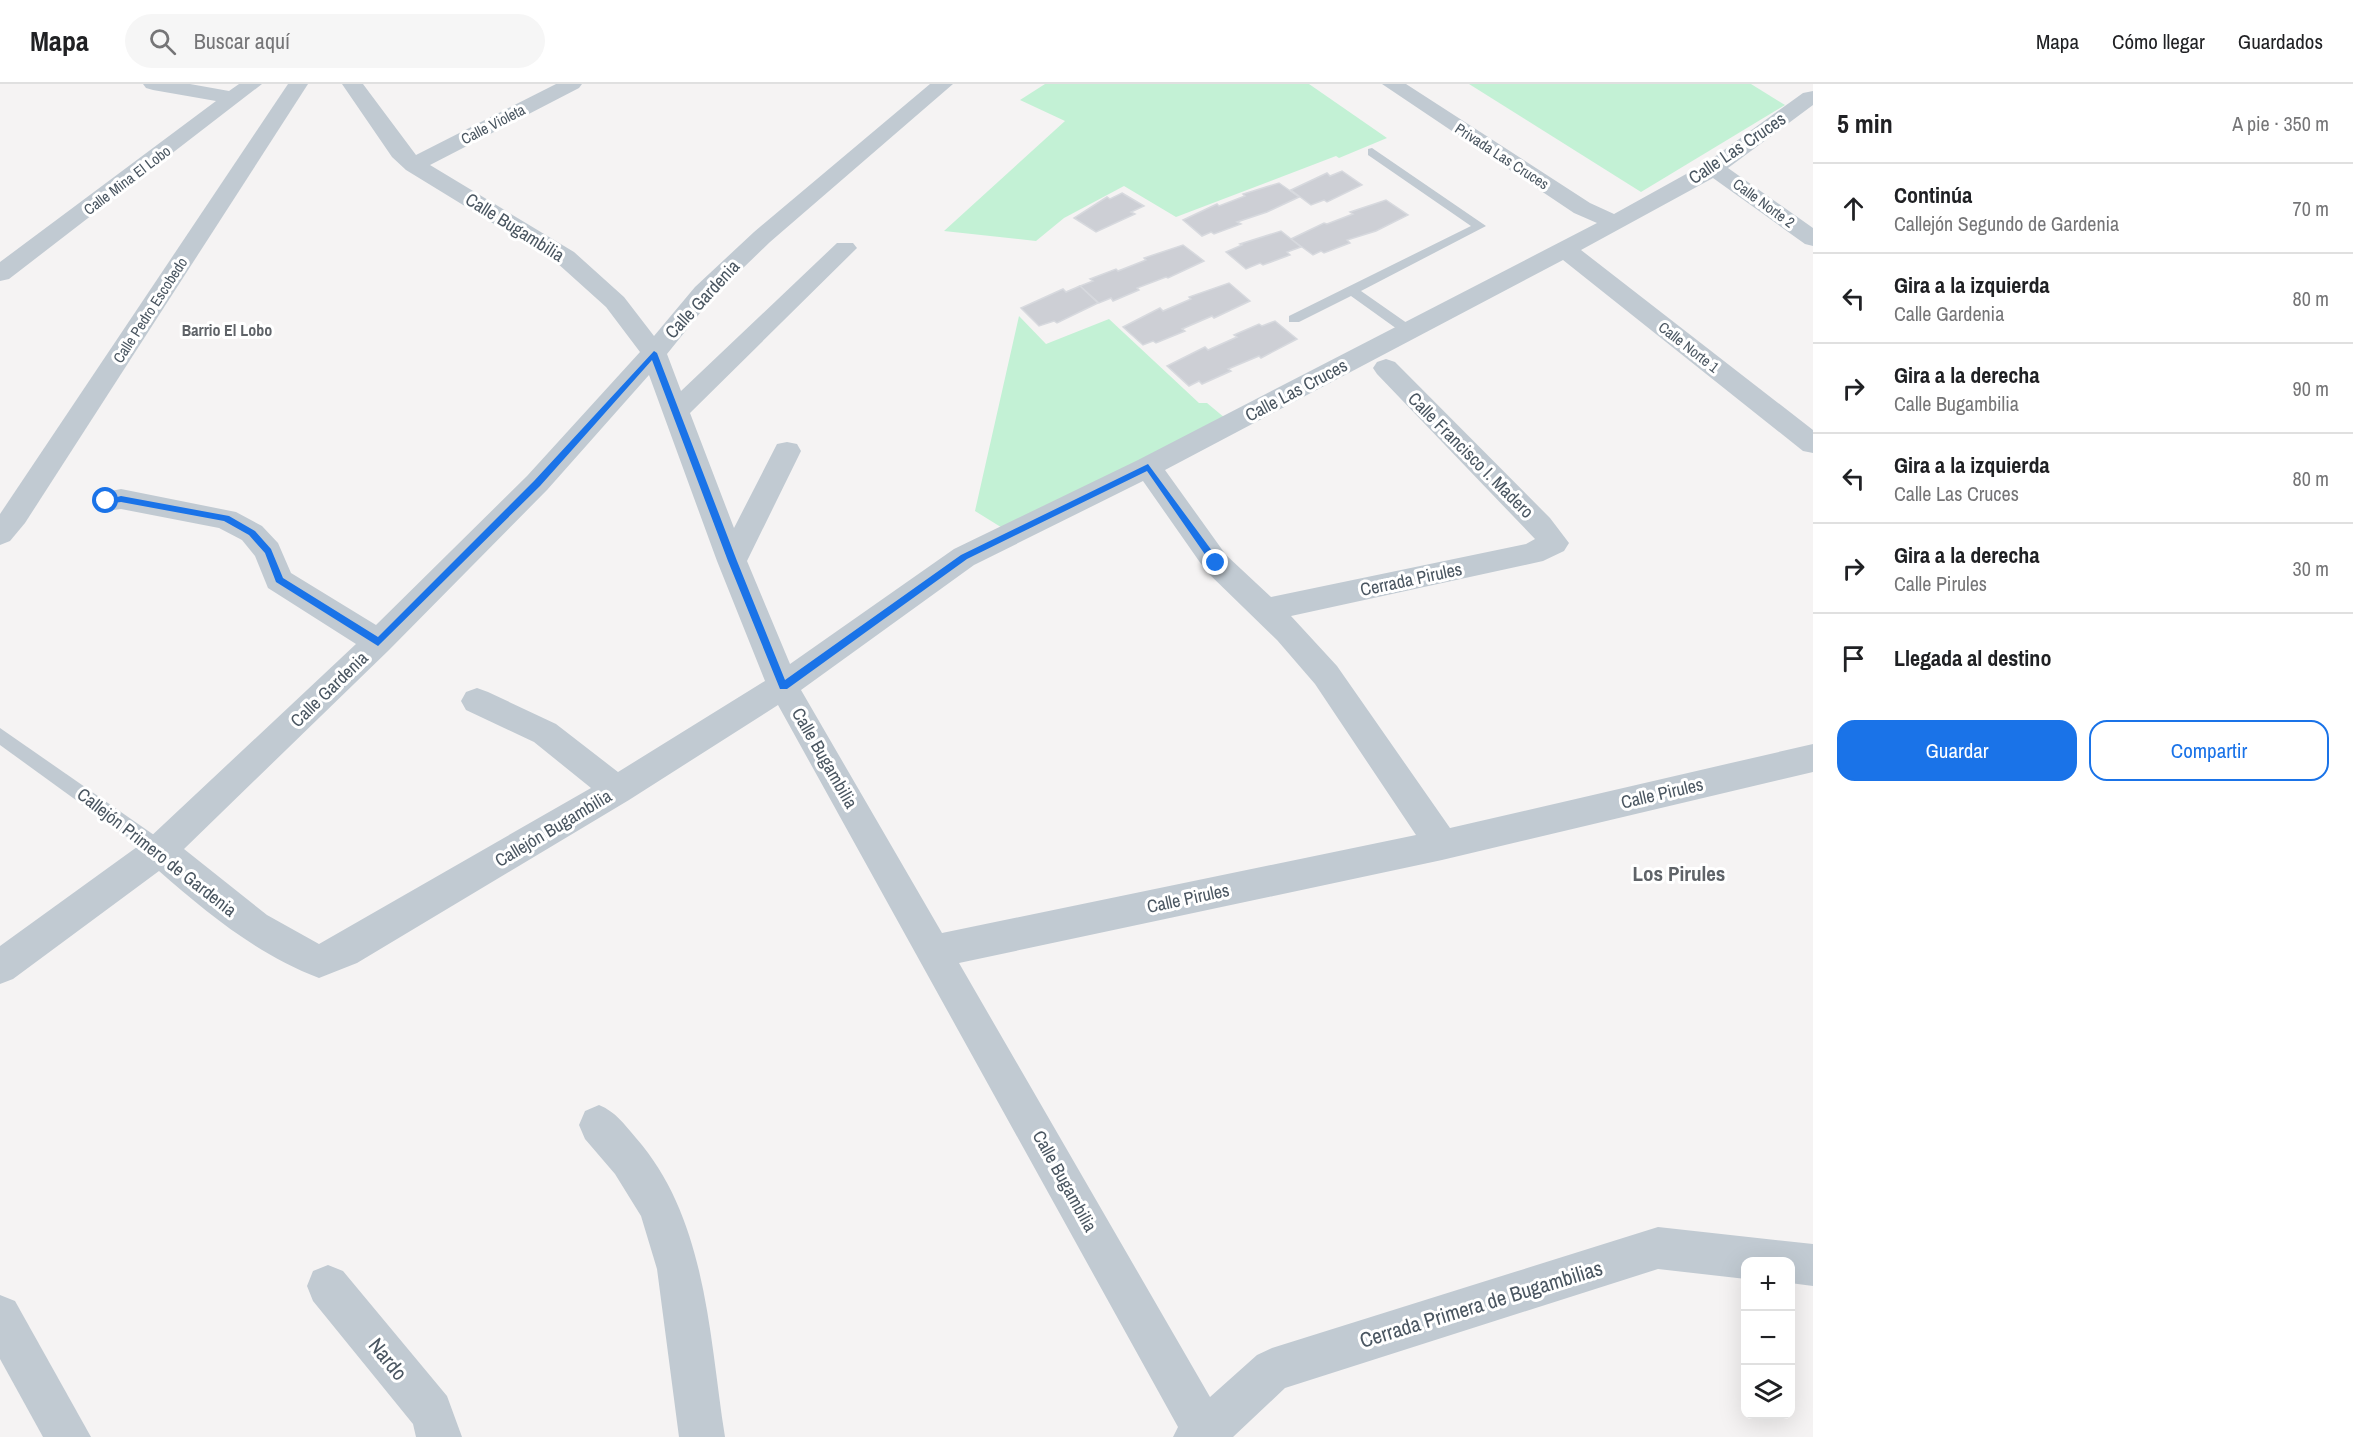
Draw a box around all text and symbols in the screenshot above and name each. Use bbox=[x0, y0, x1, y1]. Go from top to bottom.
search box bbox=[125, 14, 545, 68]
text: Mapa bbox=[30, 22, 89, 60]
icon: search bbox=[146, 25, 179, 58]
text: Buscar aquí bbox=[194, 26, 290, 56]
text: Mapa bbox=[2036, 27, 2079, 56]
text: Cómo llegar bbox=[2112, 27, 2205, 56]
text: Guardados bbox=[2238, 27, 2323, 56]
street label: Calle Violeta bbox=[457, 99, 529, 149]
street label: Calle Las Cruces bbox=[1683, 106, 1791, 190]
text: 5 min bbox=[1837, 106, 1893, 141]
text: A pie · 350 m bbox=[2232, 110, 2329, 137]
street label: Privada Las Cruces bbox=[1451, 118, 1553, 194]
street label: Calle Mina El Lobo bbox=[79, 140, 175, 220]
street label: Calle Norte 2 bbox=[1729, 173, 1799, 233]
text: Continúa bbox=[1894, 180, 1972, 210]
street label: Calle Bugambilia bbox=[461, 187, 569, 267]
icon: ahead bbox=[1837, 192, 1870, 225]
text: 70 m bbox=[2293, 195, 2329, 222]
text: Callejón Segundo de Gardenia bbox=[1894, 210, 2119, 237]
street label: Calle Pedro Escobedo bbox=[108, 253, 192, 367]
street label: Calle Gardenia bbox=[659, 254, 745, 344]
text: Gira a la izquierda bbox=[1894, 270, 2049, 300]
icon: left bbox=[1837, 282, 1870, 315]
text: 80 m bbox=[2293, 285, 2329, 312]
text: Calle Gardenia bbox=[1894, 300, 2004, 327]
street label: Calle Norte 1 bbox=[1654, 317, 1724, 377]
district label: Barrio El Lobo bbox=[182, 319, 272, 341]
street label: Calle Las Cruces bbox=[1241, 353, 1351, 427]
text: Gira a la derecha bbox=[1894, 360, 2039, 390]
icon: right bbox=[1837, 372, 1870, 405]
text: 90 m bbox=[2293, 375, 2329, 402]
street label: Calle Francisco I. Madero bbox=[1402, 386, 1540, 524]
text: Calle Bugambilia bbox=[1894, 390, 2019, 417]
text: Gira a la izquierda bbox=[1894, 450, 2049, 480]
icon: left bbox=[1837, 462, 1870, 495]
text: 80 m bbox=[2293, 465, 2329, 492]
text: Calle Las Cruces bbox=[1894, 480, 2019, 507]
route start bbox=[92, 487, 118, 513]
text: Gira a la derecha bbox=[1894, 540, 2039, 570]
route end bbox=[1202, 549, 1228, 575]
icon: right bbox=[1837, 552, 1870, 585]
text: 30 m bbox=[2293, 555, 2329, 582]
street label: Cerrada Pirules bbox=[1358, 556, 1464, 602]
text: Calle Pirules bbox=[1894, 570, 1987, 597]
icon: arrive bbox=[1837, 642, 1870, 675]
text: Llegada al destino bbox=[1894, 643, 2051, 673]
street label: Calle Gardenia bbox=[285, 646, 373, 732]
street label: Calle Bugambilia bbox=[786, 703, 864, 813]
button: Guardar bbox=[1837, 720, 2077, 781]
button: Compartir bbox=[2089, 720, 2329, 781]
street label: Calle Pirules bbox=[1618, 771, 1706, 815]
street label: Callejón Primero de Gardenia bbox=[72, 782, 242, 922]
street label: Callejón Bugambilia bbox=[490, 783, 616, 873]
district label: Los Pirules bbox=[1633, 859, 1725, 888]
street label: Calle Pirules bbox=[1144, 877, 1232, 919]
street label: Calle Bugambilia bbox=[1027, 1126, 1103, 1236]
street label: Cerrada Primera de Bugambilias bbox=[1356, 1253, 1606, 1355]
map controls bbox=[1741, 1257, 1795, 1419]
button: + bbox=[1741, 1257, 1795, 1311]
button: − bbox=[1741, 1311, 1795, 1365]
street label: Nardo bbox=[362, 1332, 414, 1386]
button: layers bbox=[1741, 1365, 1795, 1419]

